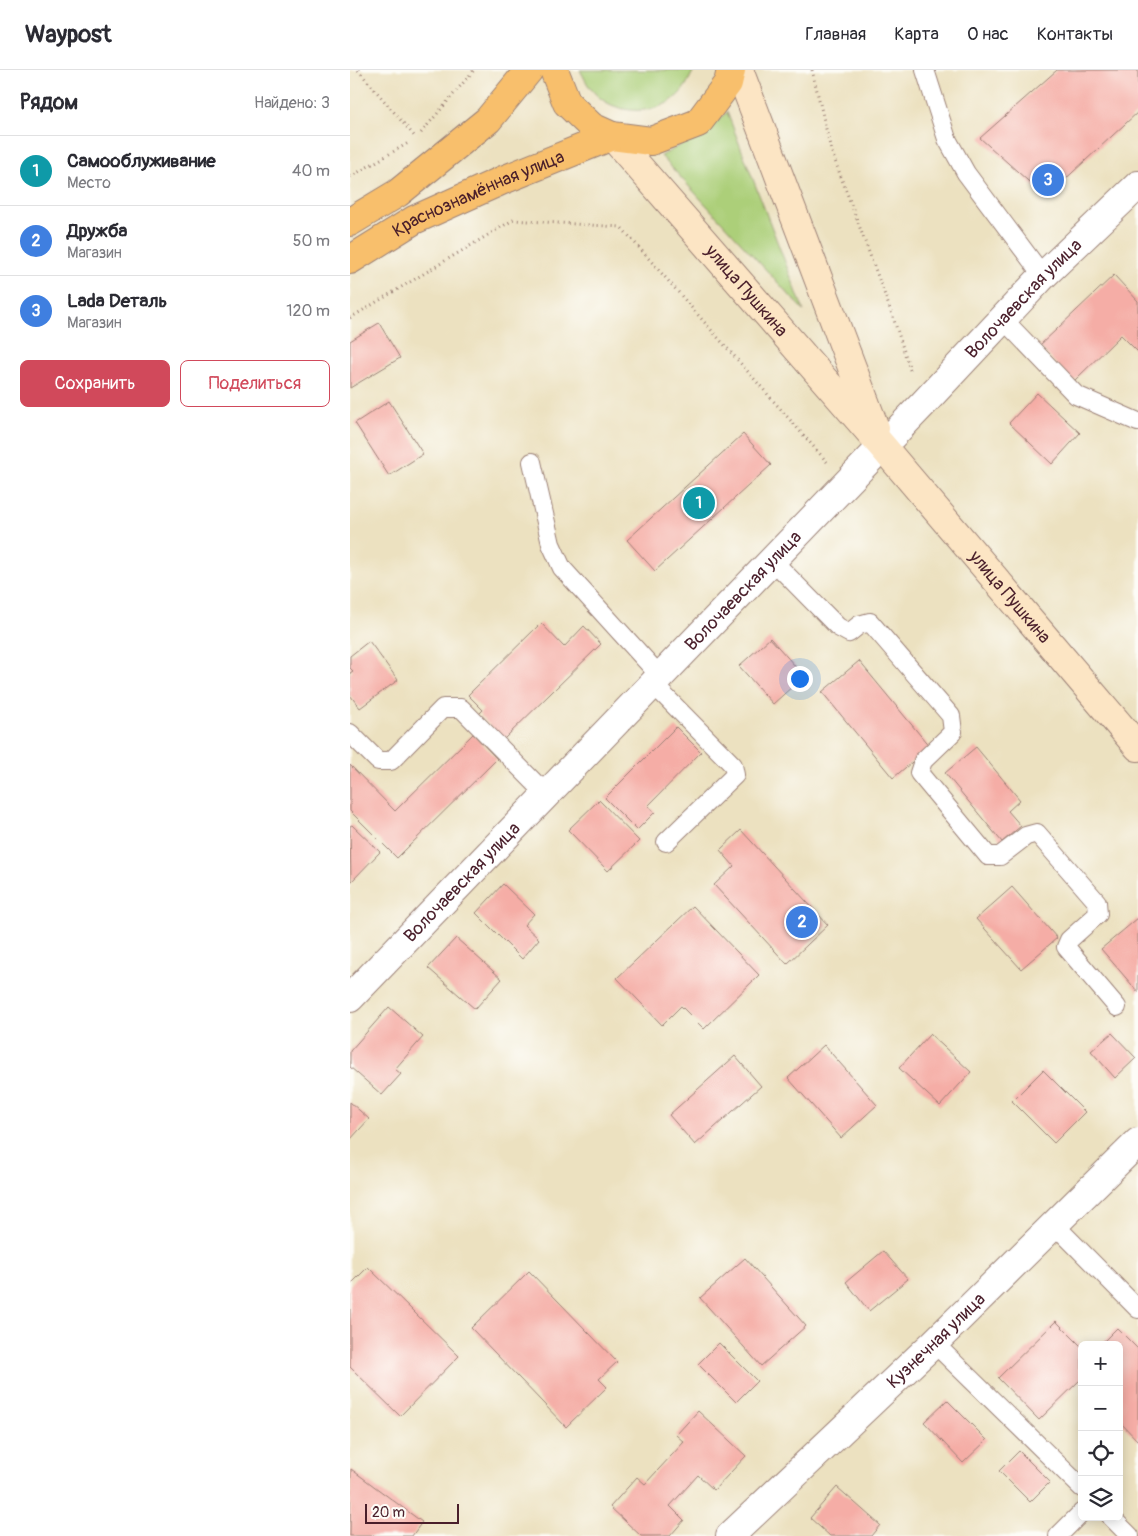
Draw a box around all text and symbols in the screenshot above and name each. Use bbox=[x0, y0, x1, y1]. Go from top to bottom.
text: Waypost bbox=[25, 20, 112, 49]
text: Главная bbox=[805, 23, 866, 46]
text: Карта bbox=[894, 23, 939, 46]
text: О нас bbox=[967, 23, 1009, 46]
text: Контакты bbox=[1037, 23, 1113, 46]
text: Рядом bbox=[20, 89, 78, 116]
text: Найдено: 3 bbox=[254, 93, 330, 113]
street label: Краснознамённая улица bbox=[388, 145, 568, 243]
text: Самооблуживание bbox=[67, 149, 216, 173]
text: 1 bbox=[33, 161, 39, 181]
text: 40 m bbox=[292, 161, 330, 181]
pin: 3 bbox=[1032, 161, 1064, 199]
text: Место bbox=[67, 173, 111, 193]
text: Дружба bbox=[67, 219, 127, 243]
text: 2 bbox=[32, 231, 40, 251]
text: 50 m bbox=[293, 231, 330, 251]
street label: Волочаевская улица bbox=[960, 234, 1087, 364]
street label: улица Пушкина bbox=[699, 239, 793, 342]
text: Магазин bbox=[67, 243, 122, 263]
text: Lada Dеталь bbox=[67, 289, 167, 313]
text: 3 bbox=[32, 301, 40, 321]
text: 120 m bbox=[286, 301, 330, 321]
text: Магазин bbox=[67, 313, 122, 333]
button: Сохранить bbox=[20, 360, 170, 407]
button: Поделиться bbox=[180, 360, 330, 407]
pin: 1 bbox=[683, 484, 715, 522]
street label: Волочаевская улица bbox=[680, 526, 807, 656]
street label: улица Пушкина bbox=[963, 545, 1056, 648]
your location bbox=[787, 666, 813, 692]
street label: Волочаевская улица bbox=[399, 818, 525, 947]
pin: 2 bbox=[786, 903, 818, 941]
street label: Кузнечная улица bbox=[882, 1288, 990, 1394]
map controls bbox=[1078, 1341, 1123, 1521]
button: + bbox=[1078, 1341, 1123, 1386]
button: − bbox=[1078, 1386, 1123, 1431]
button: locate bbox=[1078, 1431, 1123, 1476]
button: layers bbox=[1078, 1476, 1123, 1521]
scale bar bbox=[365, 1501, 459, 1524]
text: 20 m bbox=[372, 1504, 405, 1521]

